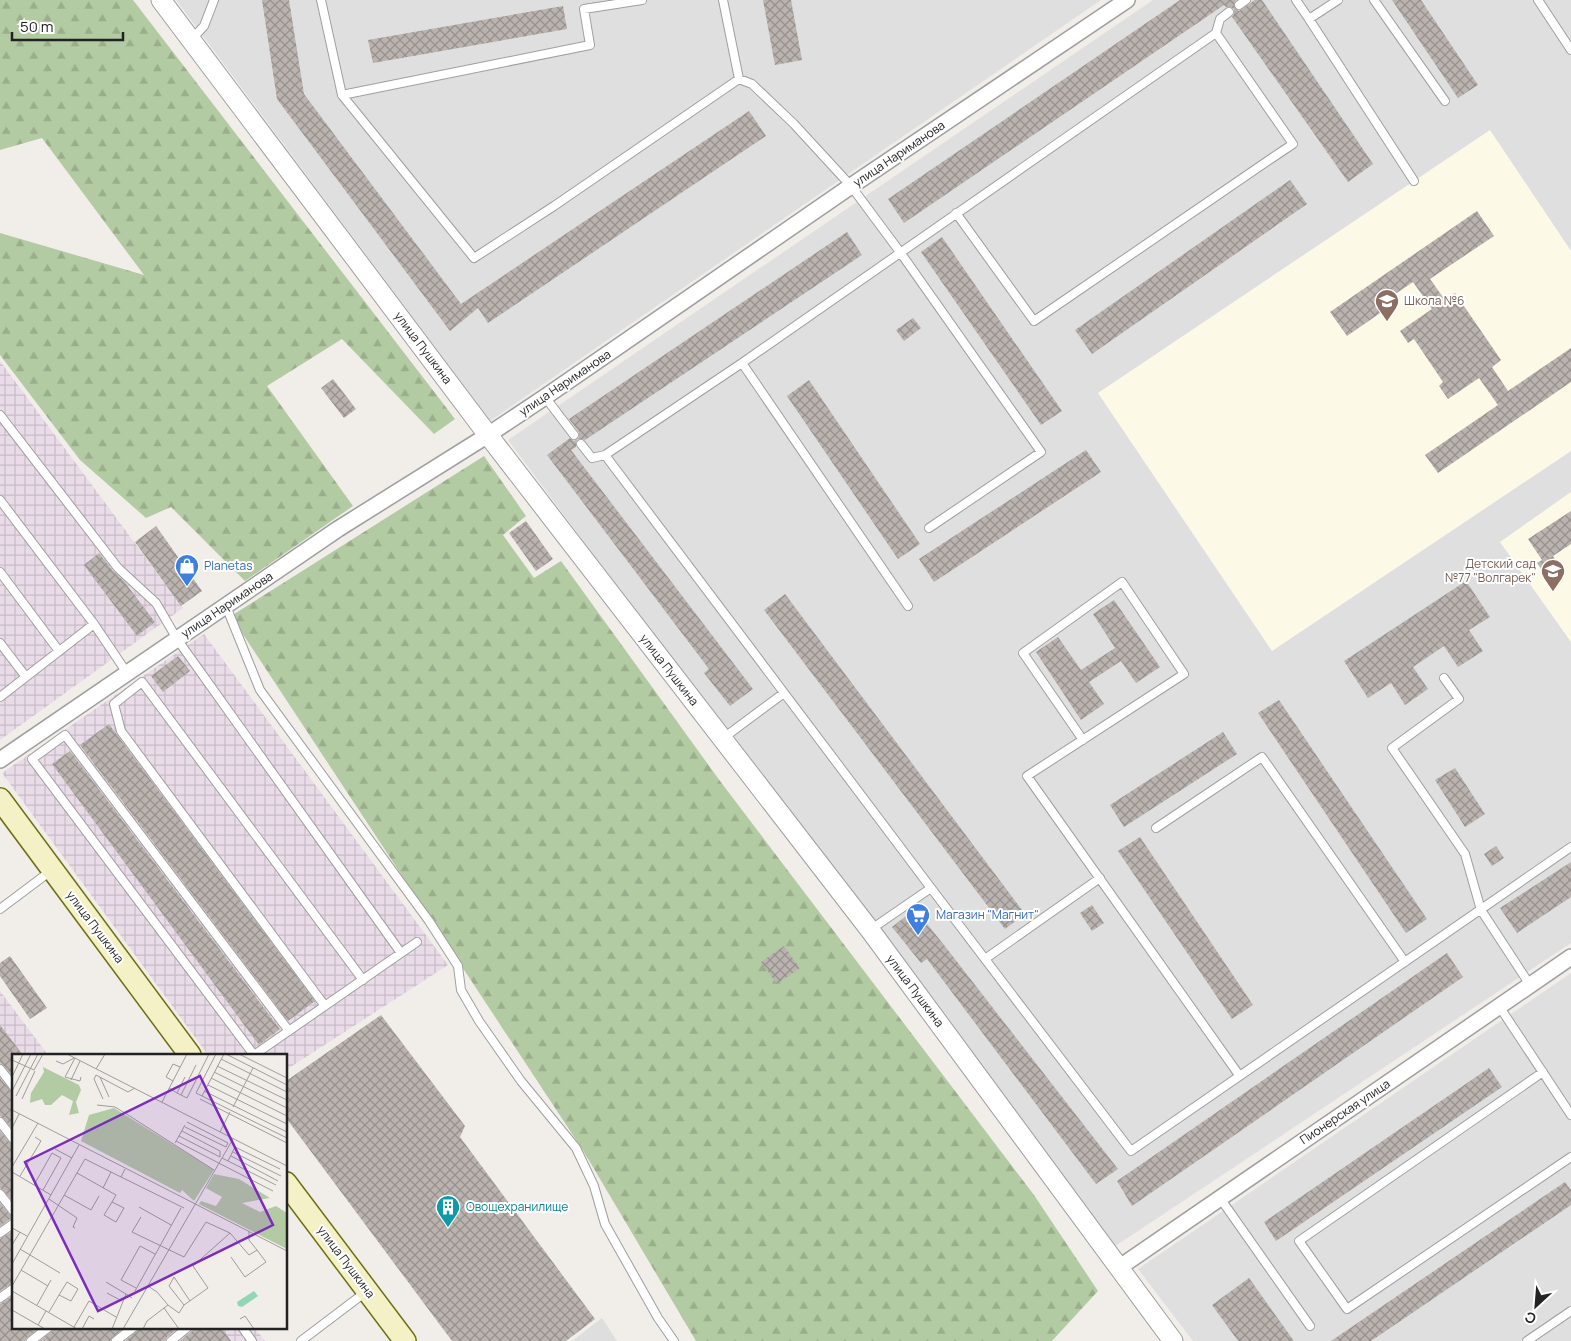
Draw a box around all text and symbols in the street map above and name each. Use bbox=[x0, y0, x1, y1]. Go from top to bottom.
scale bar bbox=[12, 10, 124, 42]
text: 50 m bbox=[20, 16, 54, 37]
street label: улица Нариманова bbox=[849, 117, 948, 191]
school or university icon: Школа №6 bbox=[1374, 288, 1400, 322]
place label: Школа №6 bbox=[1404, 292, 1465, 309]
street label: улица Пушкина bbox=[391, 308, 456, 387]
street label: улица Нариманова bbox=[515, 346, 614, 420]
shop icon: Planetas bbox=[174, 553, 200, 587]
place label: Детский сад №77 "Волгарек" bbox=[1445, 555, 1536, 586]
place label: Planetas bbox=[204, 557, 253, 574]
school or university icon: Детский сад №77 "Волгарек" bbox=[1540, 558, 1566, 592]
street label: улица Нариманова bbox=[177, 568, 276, 642]
street label: улица Пушкина bbox=[636, 630, 703, 709]
street label: улица Пушкина bbox=[63, 887, 128, 966]
supermarket icon: Магазин "Магнит" bbox=[905, 902, 931, 936]
place label: Магазин "Магнит" bbox=[936, 906, 1039, 923]
street label: улица Пушкина bbox=[883, 951, 948, 1030]
inset map bbox=[12, 1054, 288, 1328]
street label: Пионерская улица bbox=[1296, 1075, 1393, 1148]
building icon: Овощехранилище bbox=[435, 1194, 461, 1228]
place label: Овощехранилище bbox=[466, 1198, 568, 1215]
street label: улица Пушкина bbox=[314, 1222, 379, 1301]
north arrow bbox=[1511, 1281, 1561, 1331]
text: С bbox=[1521, 1307, 1539, 1329]

